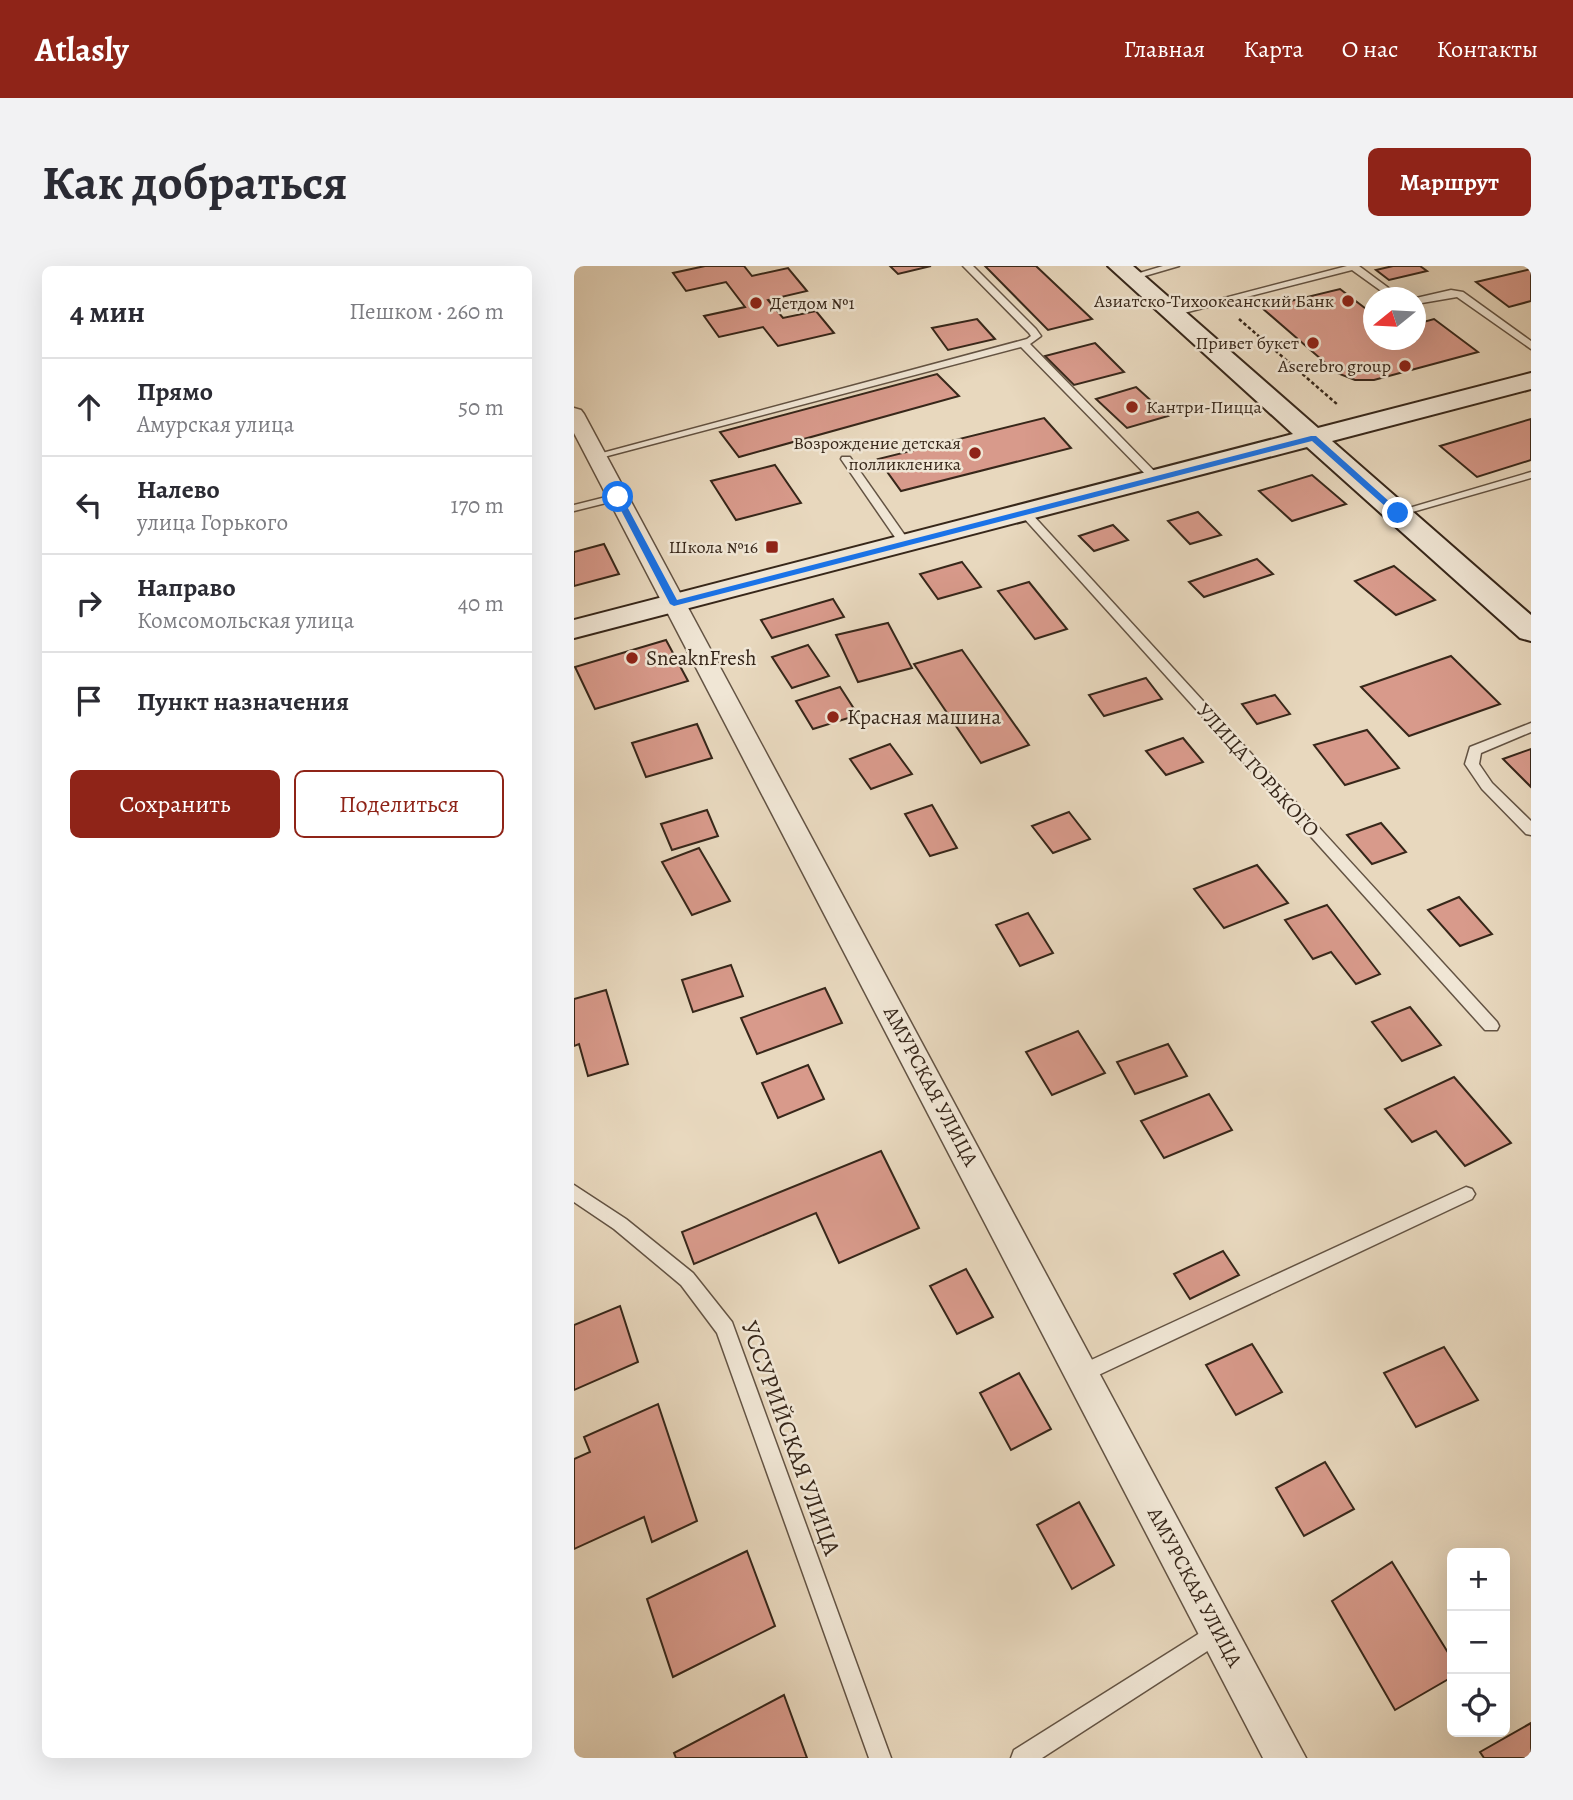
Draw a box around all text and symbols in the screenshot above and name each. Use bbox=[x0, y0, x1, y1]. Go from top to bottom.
text: Atlasly bbox=[35, 27, 129, 72]
text: Главная bbox=[1124, 33, 1205, 65]
text: Карта bbox=[1243, 33, 1304, 65]
text: О нас bbox=[1342, 33, 1398, 65]
text: Контакты bbox=[1436, 33, 1538, 65]
button: Маршрут bbox=[1368, 148, 1531, 216]
text: Как добраться bbox=[42, 149, 348, 216]
north arrow bbox=[1363, 287, 1426, 350]
place label: Азиатско-Тихоокеанский Банк bbox=[1093, 289, 1334, 313]
place label: Детдом №1 bbox=[770, 291, 855, 315]
text: 4 мин bbox=[70, 292, 145, 332]
marker: Азиатско-Тихоокеанский Банк bbox=[1340, 293, 1356, 309]
marker: Детдом №1 bbox=[748, 295, 764, 311]
text: Пешком · 260 m bbox=[349, 296, 504, 327]
place label: Привет букет bbox=[1195, 331, 1299, 355]
marker: Привет букет bbox=[1305, 335, 1321, 351]
place label: Aserebro group bbox=[1277, 354, 1391, 378]
marker: Aserebro group bbox=[1397, 358, 1413, 374]
text: Прямо bbox=[137, 374, 213, 409]
icon: ahead bbox=[70, 388, 108, 426]
text: 50 m bbox=[458, 392, 504, 423]
place label: Кантри-Пицца bbox=[1146, 395, 1263, 419]
marker: Кантри-Пицца bbox=[1124, 399, 1140, 415]
text: Амурская улица bbox=[137, 409, 294, 440]
place label: Возрождение детская полликленика bbox=[793, 431, 962, 476]
marker: Возрождение детская полликленика bbox=[967, 445, 983, 461]
text: Налево bbox=[137, 472, 220, 507]
route start bbox=[602, 481, 633, 512]
icon: left bbox=[70, 486, 108, 524]
text: 170 m bbox=[451, 490, 504, 521]
route end bbox=[1382, 497, 1413, 528]
text: улица Горького bbox=[137, 507, 288, 538]
place label: Школа №16 bbox=[669, 535, 758, 559]
marker: Школа №16 bbox=[764, 539, 780, 555]
text: Направо bbox=[137, 570, 236, 605]
icon: right bbox=[70, 584, 108, 622]
text: 40 m bbox=[458, 588, 504, 619]
text: Комсомольская улица bbox=[137, 605, 354, 636]
place label: SneaknFresh bbox=[646, 644, 756, 672]
marker: SneaknFresh bbox=[624, 650, 640, 666]
icon: arrive bbox=[70, 682, 108, 720]
text: Пункт назначения bbox=[137, 684, 349, 719]
street label: УЛИЦА ГОРЬКОГО bbox=[1190, 697, 1326, 843]
place label: Красная машина bbox=[847, 703, 1001, 731]
marker: Красная машина bbox=[825, 709, 841, 725]
button: Сохранить bbox=[70, 770, 280, 838]
button: Поделиться bbox=[294, 770, 504, 838]
street label: АМУРСКАЯ УЛИЦА bbox=[877, 1000, 985, 1171]
street label: УССУРИЙСКАЯ УЛИЦА bbox=[734, 1316, 849, 1561]
street label: АМУРСКАЯ УЛИЦА bbox=[1141, 1501, 1249, 1672]
map controls bbox=[1447, 1548, 1510, 1737]
button: + bbox=[1447, 1548, 1510, 1611]
button: − bbox=[1447, 1611, 1510, 1674]
button: locate bbox=[1447, 1674, 1510, 1737]

